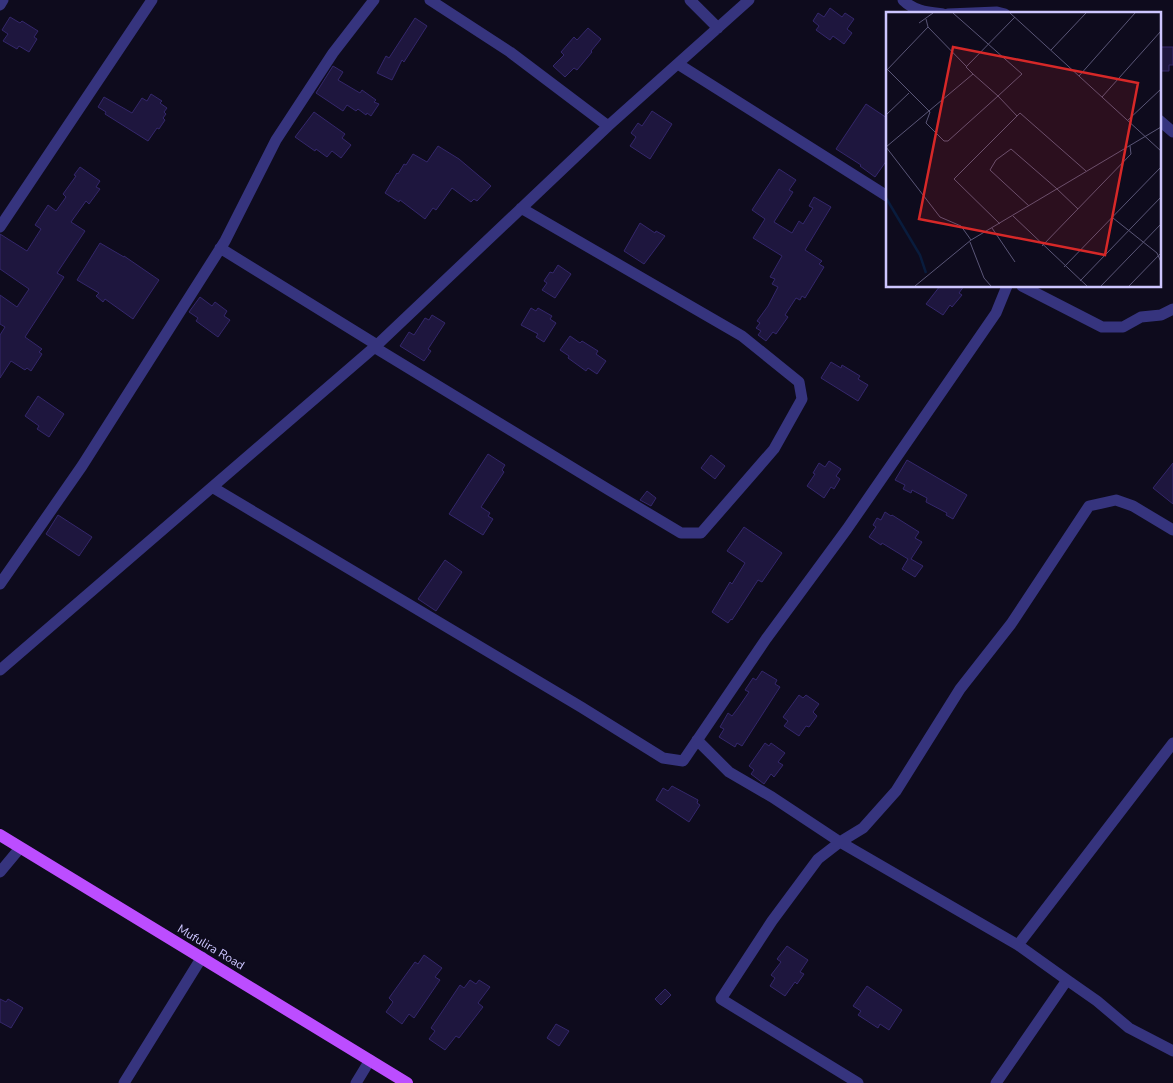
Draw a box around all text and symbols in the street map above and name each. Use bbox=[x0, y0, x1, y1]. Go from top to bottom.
inset map bbox=[886, 12, 1160, 288]
street label: Mufulira Road bbox=[174, 921, 248, 973]

